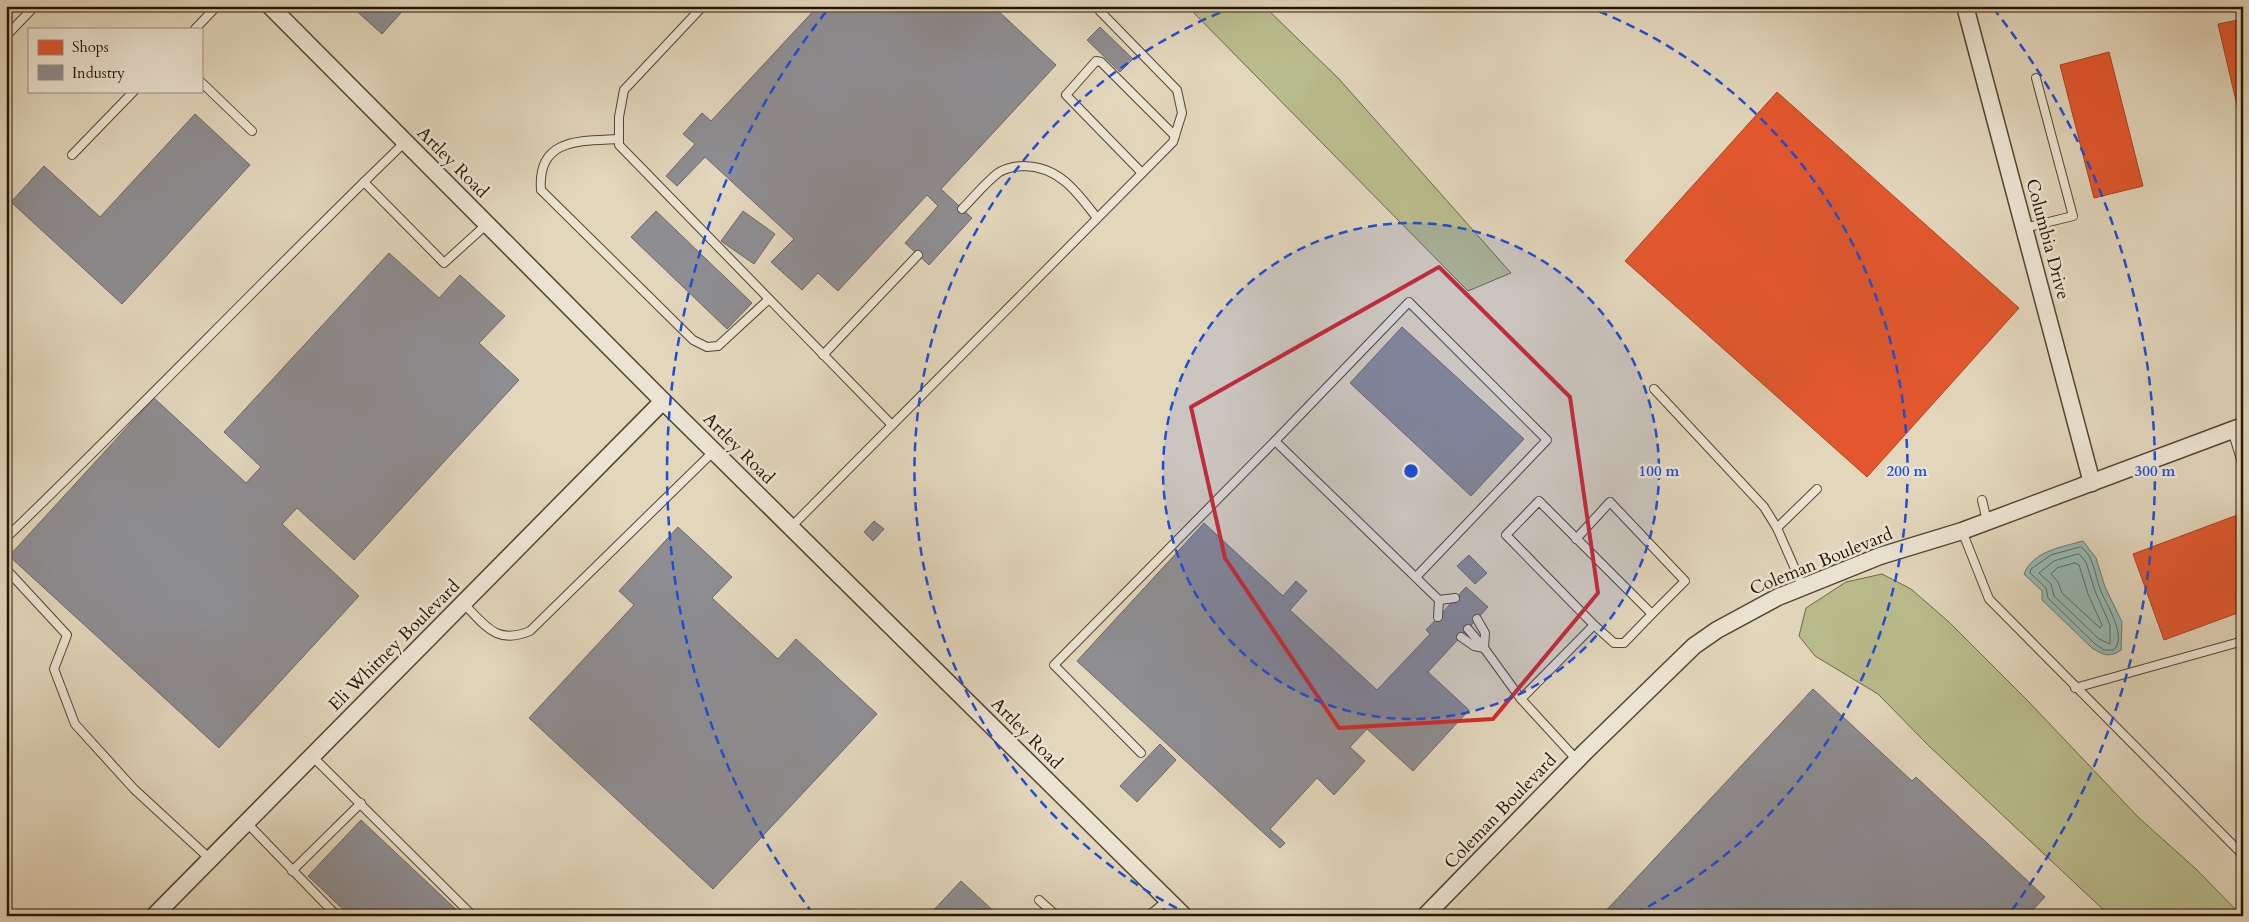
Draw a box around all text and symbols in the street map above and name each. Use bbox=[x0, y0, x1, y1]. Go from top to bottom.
legend bbox=[28, 28, 202, 92]
text: Shops bbox=[72, 37, 109, 57]
text: Industry bbox=[72, 63, 125, 83]
street label: Artley Road bbox=[411, 121, 494, 204]
street label: Columbia Drive bbox=[2019, 176, 2076, 302]
street label: Artley Road bbox=[697, 407, 780, 490]
text: 100 m bbox=[1639, 461, 1680, 481]
text: 200 m bbox=[1887, 461, 1928, 481]
text: 300 m bbox=[2135, 461, 2176, 481]
centre of rings bbox=[1402, 462, 1420, 480]
street label: Coleman Boulevard bbox=[1746, 521, 1897, 602]
street label: Eli Whitney Boulevard bbox=[323, 574, 466, 717]
street label: Artley Road bbox=[985, 692, 1068, 775]
street label: Coleman Boulevard bbox=[1439, 748, 1562, 875]

